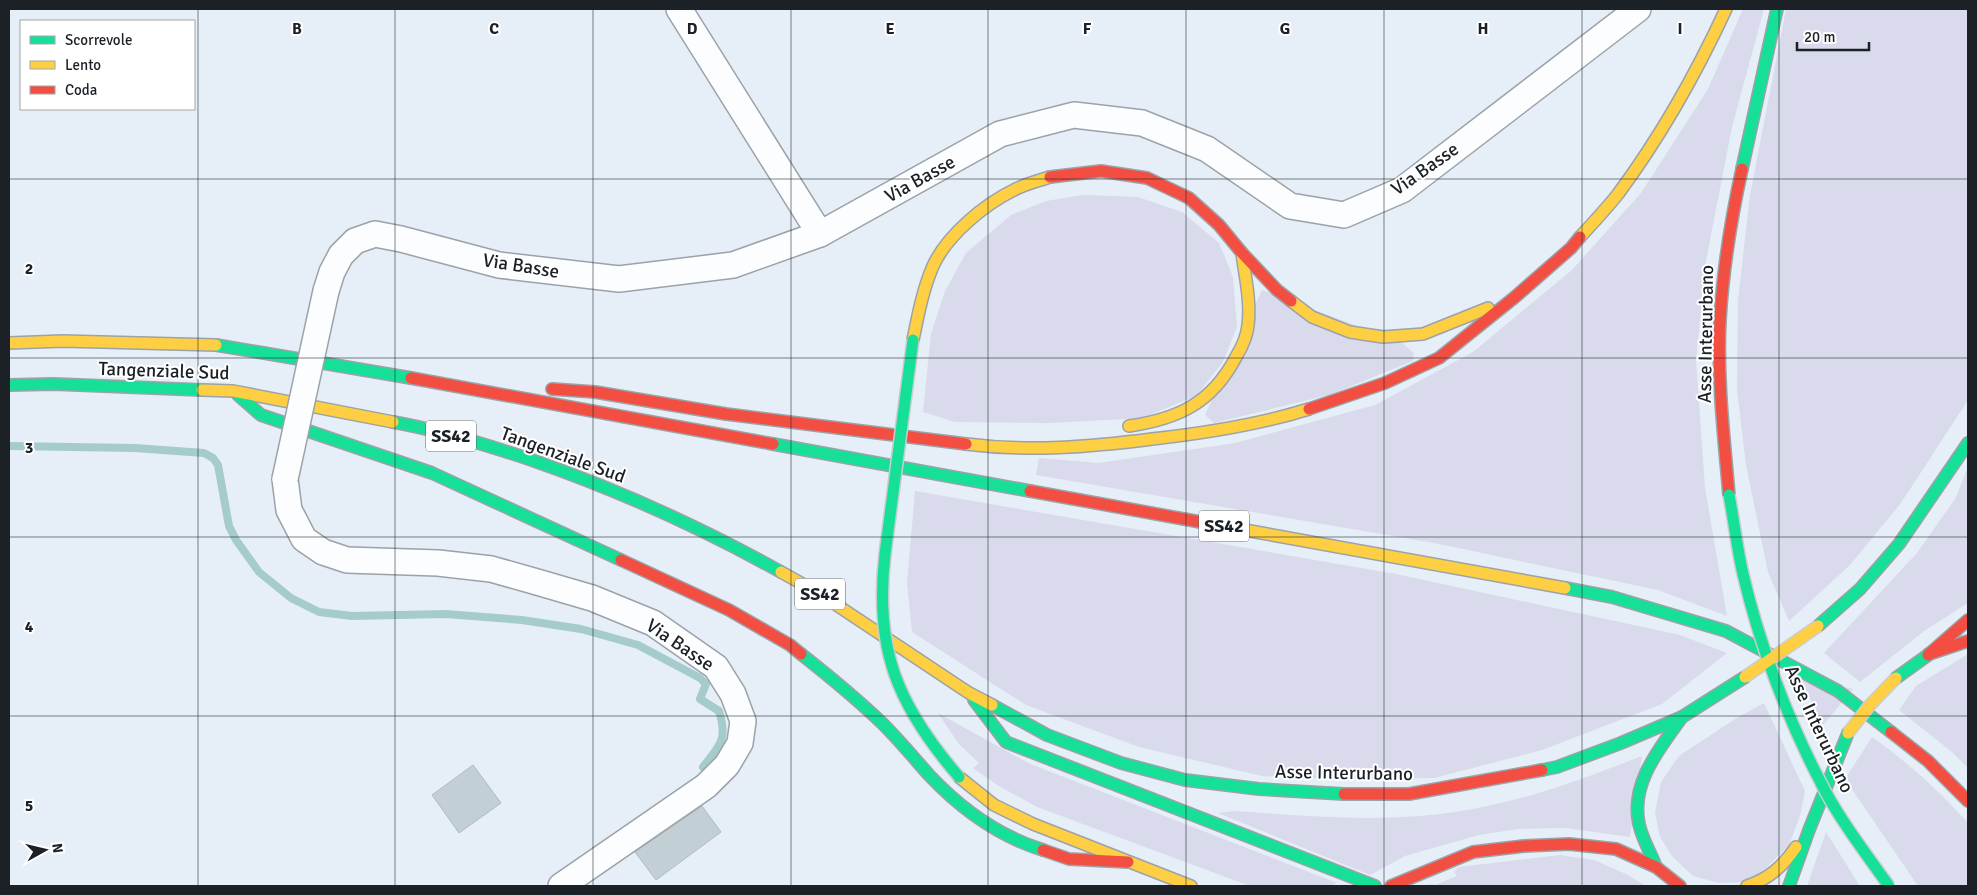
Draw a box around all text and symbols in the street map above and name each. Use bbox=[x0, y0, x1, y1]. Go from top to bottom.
text: B bbox=[292, 19, 302, 39]
text: C bbox=[489, 19, 499, 39]
text: D bbox=[687, 19, 698, 39]
text: E bbox=[885, 19, 895, 39]
text: F bbox=[1083, 19, 1092, 39]
text: G bbox=[1280, 19, 1290, 39]
text: H bbox=[1478, 19, 1488, 39]
text: I bbox=[1677, 19, 1683, 39]
legend bbox=[20, 20, 195, 110]
scale bar bbox=[1797, 20, 1870, 52]
text: 20 m bbox=[1804, 28, 1835, 46]
text: Scorrevole bbox=[65, 31, 132, 49]
text: Lento bbox=[65, 56, 101, 74]
text: Coda bbox=[65, 81, 97, 99]
street label: Via Basse bbox=[1387, 137, 1463, 201]
street label: Via Basse bbox=[880, 150, 960, 208]
street label: Via Basse bbox=[481, 248, 561, 284]
text: 2 bbox=[25, 259, 33, 279]
street label: Asse Interurbano bbox=[1693, 265, 1719, 403]
street label: Tangenziale Sud bbox=[98, 357, 230, 385]
road number: SS42 bbox=[426, 421, 476, 452]
street label: Tangenziale Sud bbox=[497, 421, 629, 489]
text: 3 bbox=[25, 438, 33, 458]
road number: SS42 bbox=[1199, 511, 1249, 542]
road number: SS42 bbox=[795, 578, 845, 610]
street label: Via Basse bbox=[641, 613, 719, 677]
text: 4 bbox=[25, 617, 34, 637]
street label: Asse Interurbano bbox=[1779, 661, 1859, 797]
street label: Asse Interurbano bbox=[1275, 760, 1413, 786]
text: 5 bbox=[25, 796, 33, 816]
north arrow bbox=[20, 825, 70, 875]
text: N bbox=[48, 842, 66, 854]

